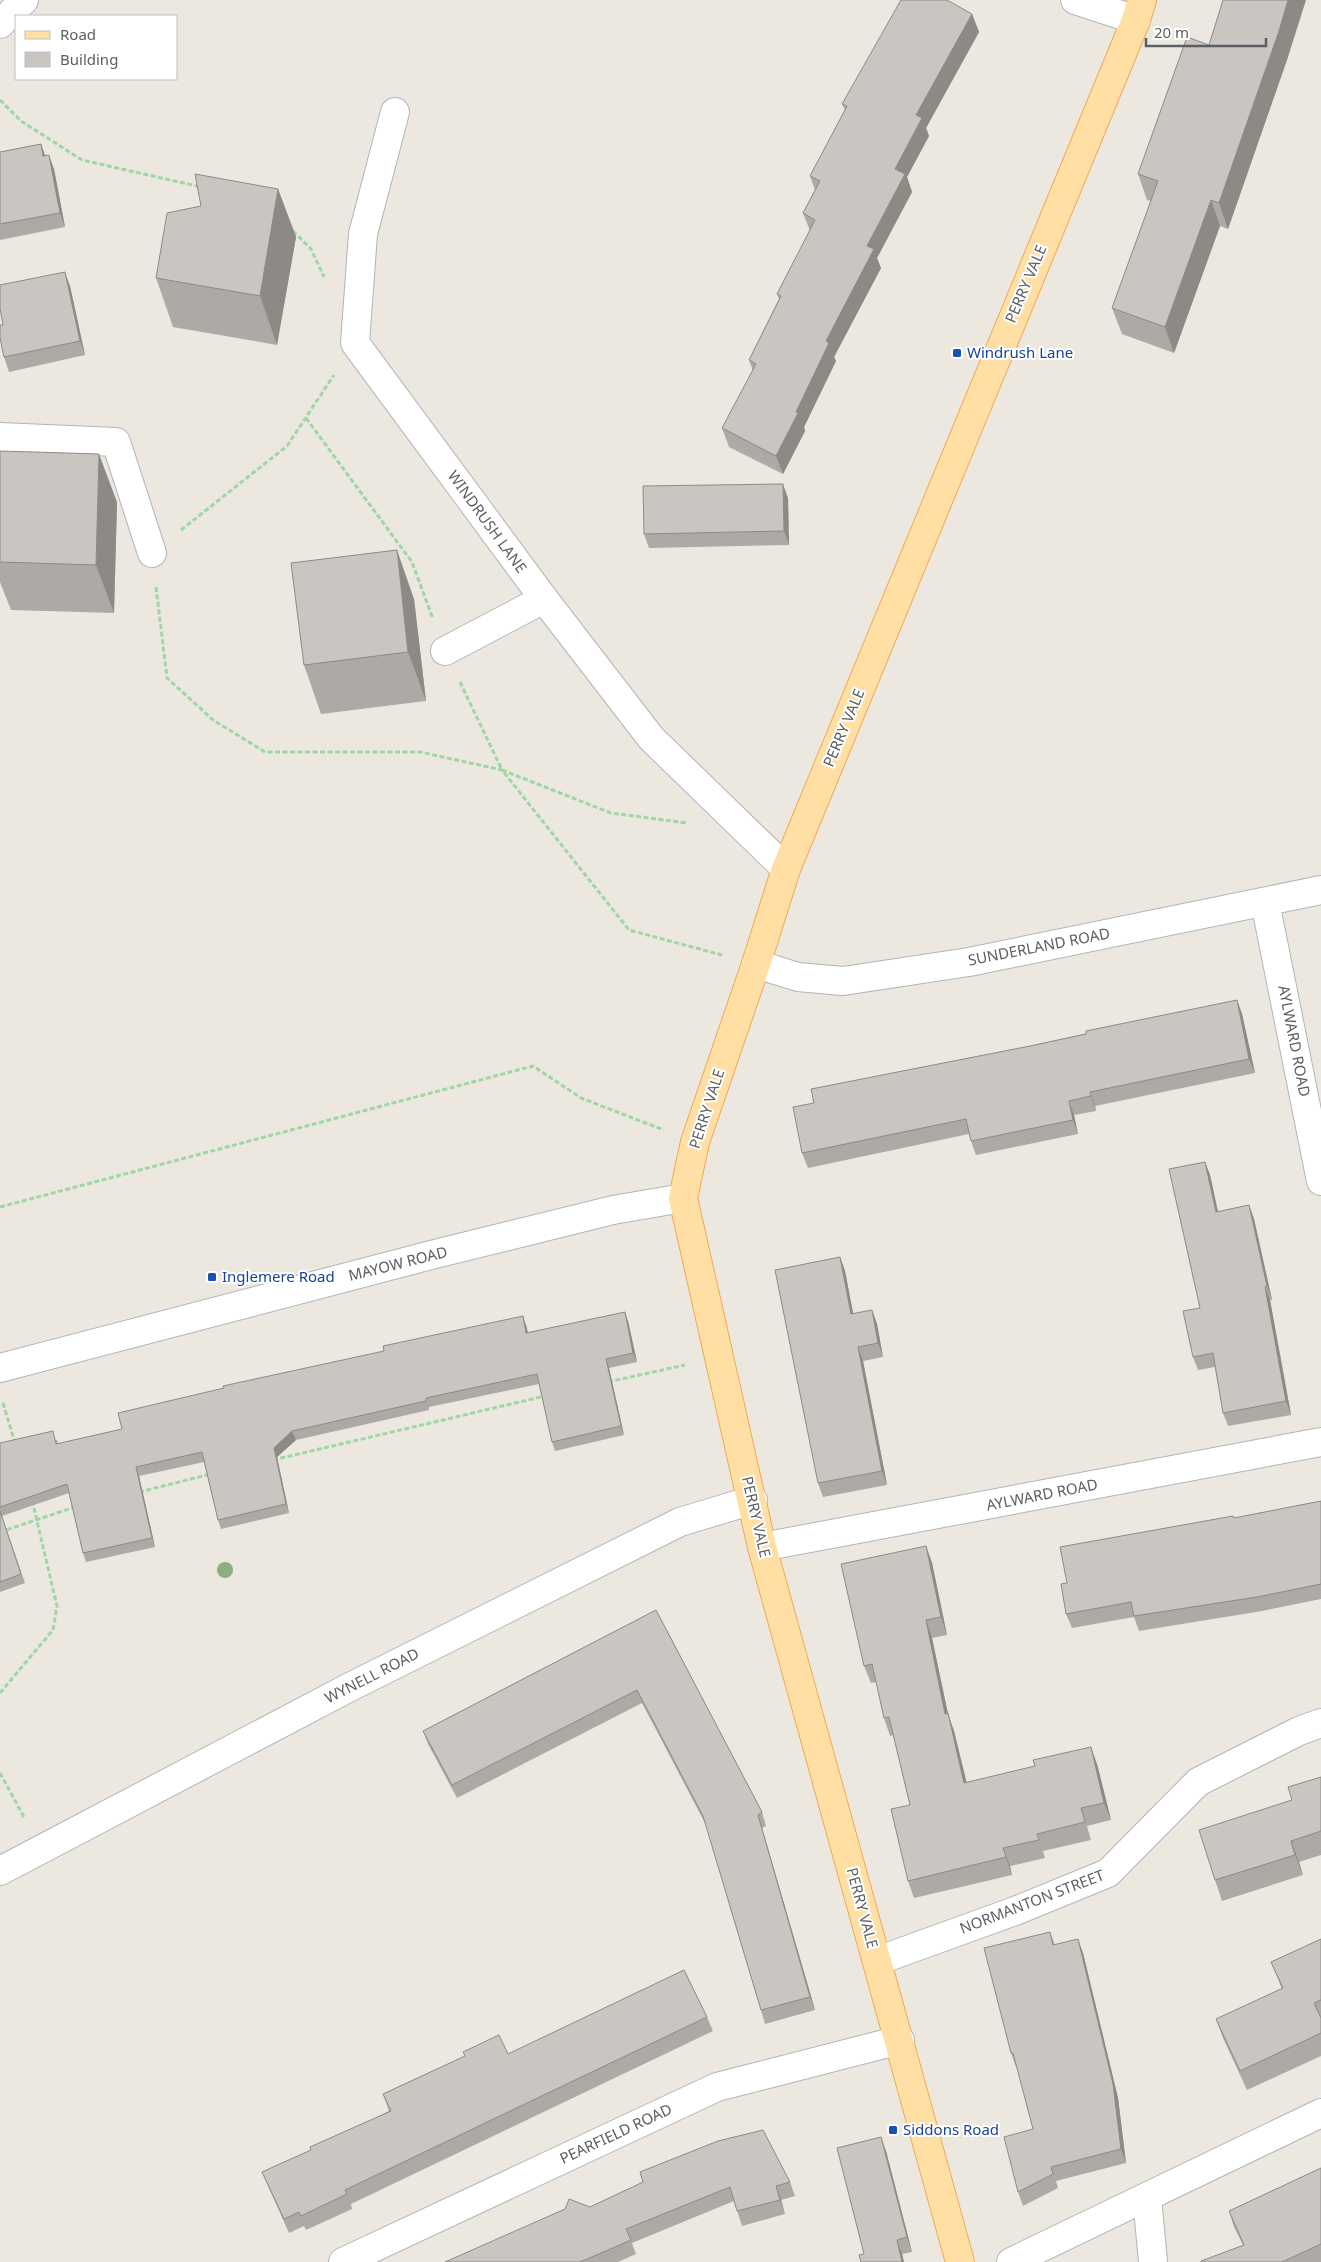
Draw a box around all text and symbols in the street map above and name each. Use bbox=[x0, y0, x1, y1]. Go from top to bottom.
legend bbox=[15, 15, 178, 80]
scale bar bbox=[1146, 15, 1266, 47]
text: 20 m bbox=[1154, 22, 1189, 42]
text: Road bbox=[60, 24, 96, 44]
text: Building bbox=[60, 49, 118, 69]
street label: PERRY VALE bbox=[1000, 242, 1050, 326]
place label: Windrush Lane bbox=[967, 342, 1073, 362]
marker: Windrush Lane bbox=[951, 347, 963, 359]
street label: WINDRUSH LANE bbox=[444, 466, 532, 577]
street label: PERRY VALE bbox=[818, 686, 868, 770]
street label: SUNDERLAND ROAD bbox=[966, 922, 1112, 970]
street label: AYLWARD ROAD bbox=[1274, 983, 1316, 1098]
street label: PERRY VALE bbox=[684, 1066, 728, 1151]
street label: MAYOW ROAD bbox=[346, 1241, 449, 1285]
place label: Inglemere Road bbox=[222, 1266, 335, 1286]
marker: Inglemere Road bbox=[206, 1271, 218, 1283]
street label: AYLWARD ROAD bbox=[984, 1473, 1099, 1515]
street label: PERRY VALE bbox=[738, 1474, 776, 1559]
street label: WYNELL ROAD bbox=[321, 1643, 422, 1707]
street label: NORMANTON STREET bbox=[957, 1864, 1107, 1938]
street label: PERRY VALE bbox=[843, 1865, 883, 1950]
street label: PEARFIELD ROAD bbox=[556, 2098, 675, 2168]
place label: Siddons Road bbox=[903, 2119, 999, 2139]
marker: Siddons Road bbox=[887, 2124, 899, 2136]

